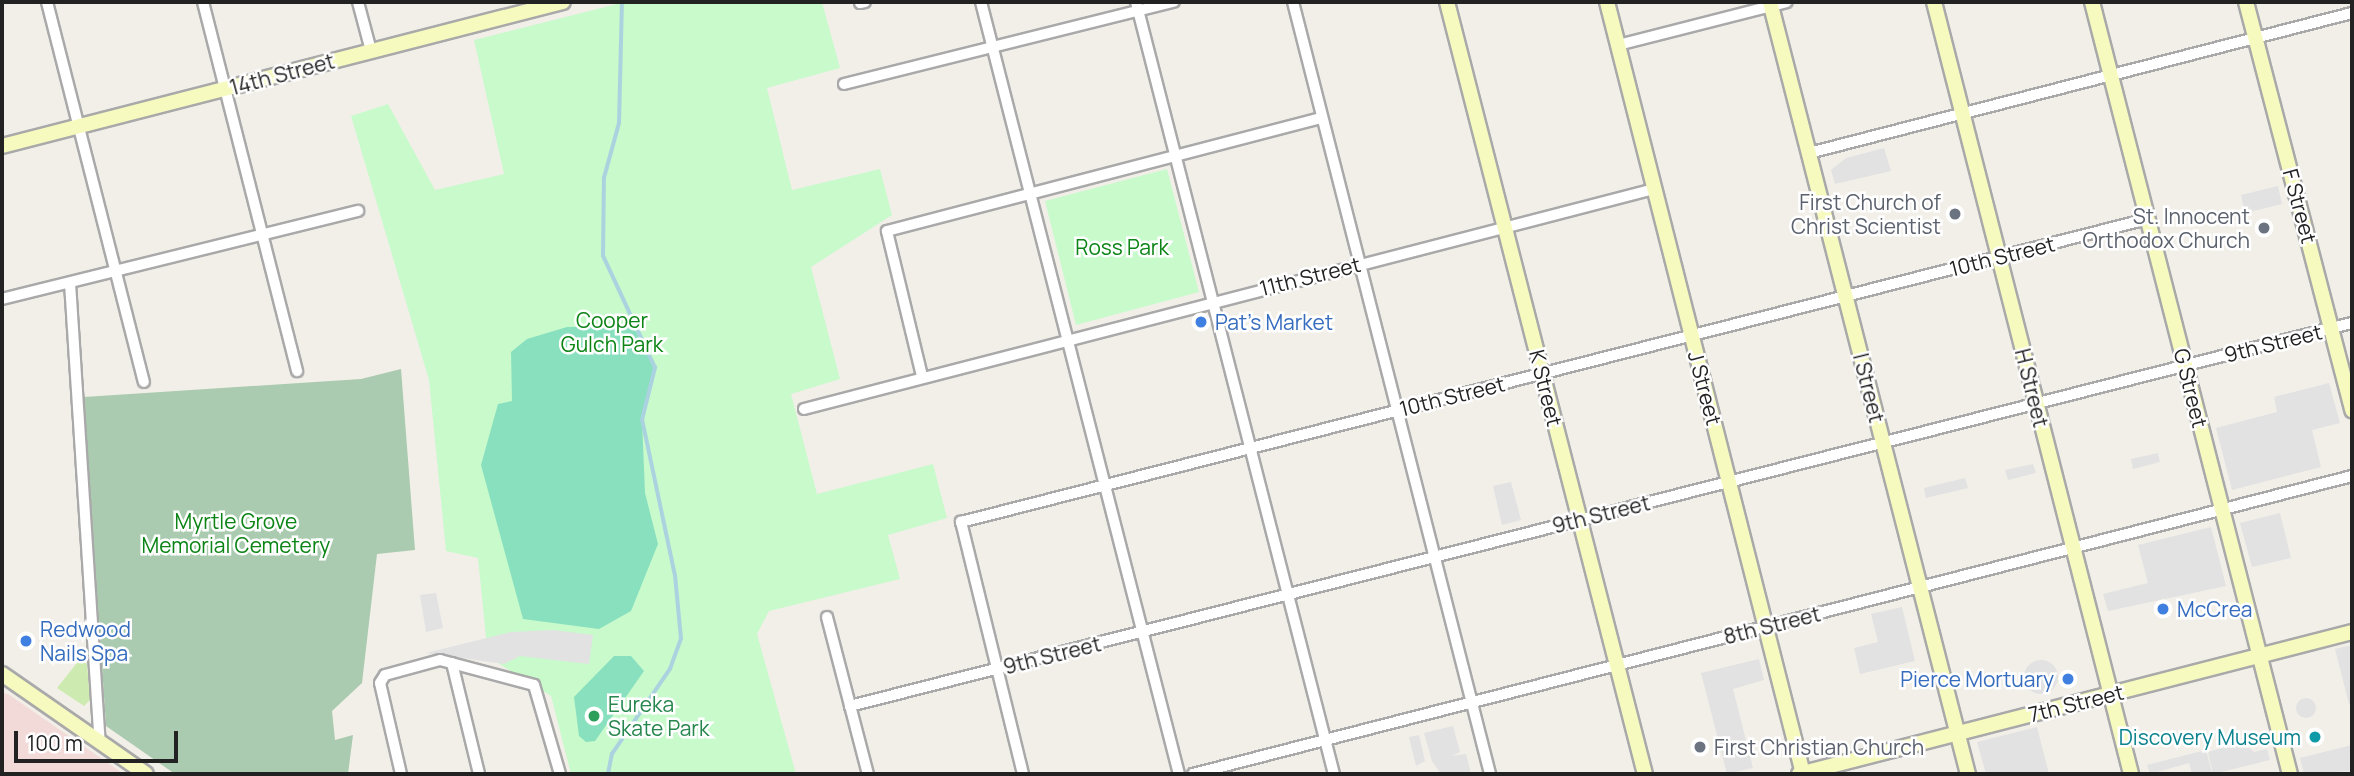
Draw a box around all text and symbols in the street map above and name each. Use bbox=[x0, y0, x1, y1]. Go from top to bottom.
street label: 14th Street bbox=[227, 48, 337, 100]
street label: F Street bbox=[2278, 166, 2322, 246]
place label: First Church of Christ Scientist bbox=[1791, 189, 1941, 239]
place label: St. Innocent Orthodox Church bbox=[2083, 203, 2250, 253]
marker: First Church of Christ Scientist bbox=[1947, 206, 1963, 222]
marker: St. Innocent Orthodox Church bbox=[2256, 220, 2272, 236]
street label: 10th Street bbox=[1947, 231, 2057, 281]
park label: Ross Park bbox=[1075, 234, 1169, 260]
street label: 11th Street bbox=[1257, 251, 1363, 301]
park label: Cooper Gulch Park bbox=[561, 307, 663, 357]
place label: Pat's Market bbox=[1215, 309, 1333, 335]
marker: Pat's Market bbox=[1193, 314, 1209, 330]
street label: 9th Street bbox=[2222, 319, 2324, 367]
street label: H Street bbox=[2010, 346, 2054, 430]
street label: G Street bbox=[2169, 346, 2213, 430]
street label: K Street bbox=[1524, 347, 1568, 429]
street label: J Street bbox=[1683, 348, 1727, 428]
street label: I Street bbox=[1848, 351, 1890, 425]
street label: 10th Street bbox=[1397, 371, 1507, 421]
street label: 9th Street bbox=[1550, 490, 1652, 538]
park label: Myrtle Grove Memorial Cemetery bbox=[142, 508, 330, 558]
place label: McCrea bbox=[2177, 596, 2252, 622]
street label: 8th Street bbox=[1721, 601, 1823, 649]
marker: McCrea bbox=[2155, 601, 2171, 617]
place label: Redwood Nails Spa bbox=[40, 616, 131, 666]
street label: 9th Street bbox=[1001, 631, 1103, 679]
marker: Redwood Nails Spa bbox=[18, 633, 34, 649]
place label: Pierce Mortuary bbox=[1900, 666, 2054, 692]
marker: Pierce Mortuary bbox=[2060, 671, 2076, 687]
street label: 7th Street bbox=[2026, 679, 2126, 727]
place label: Eureka Skate Park bbox=[608, 691, 709, 741]
marker: Eureka Skate Park bbox=[586, 708, 602, 724]
scale bar bbox=[18, 716, 182, 760]
place label: Discovery Museum bbox=[2119, 724, 2301, 750]
text: 100 m bbox=[27, 729, 83, 757]
marker: Discovery Museum bbox=[2307, 729, 2323, 745]
place label: First Christian Church bbox=[1714, 734, 1924, 760]
marker: First Christian Church bbox=[1692, 739, 1708, 755]

